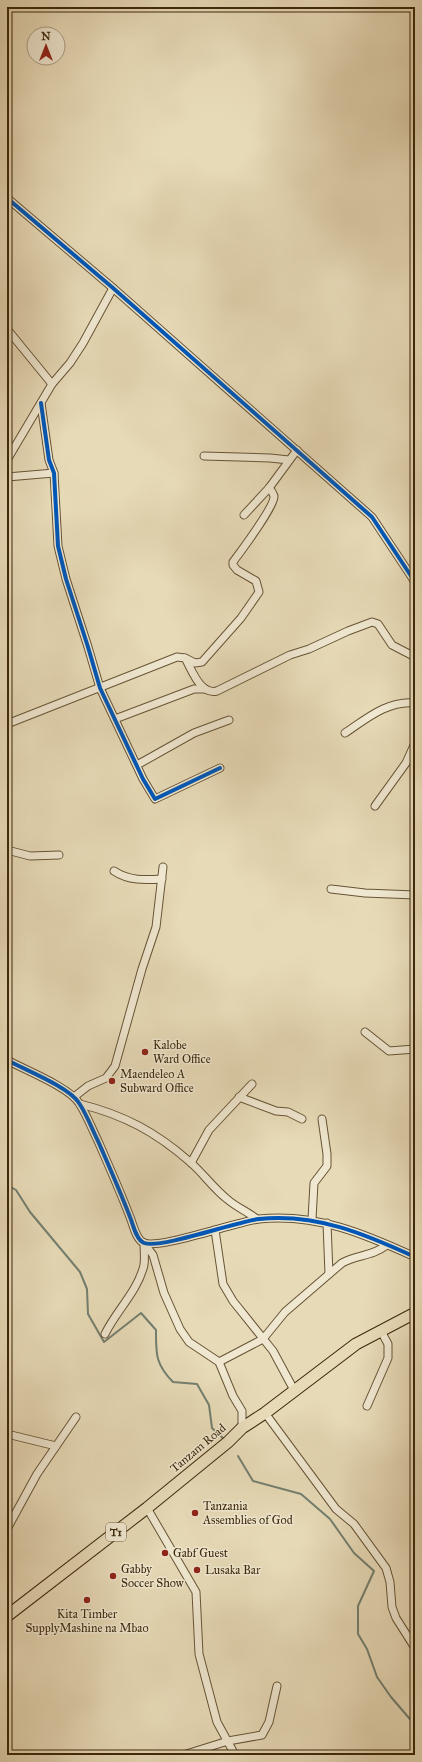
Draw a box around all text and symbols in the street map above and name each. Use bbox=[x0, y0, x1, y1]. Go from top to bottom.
north arrow bbox=[26, 26, 66, 66]
text: N bbox=[41, 30, 51, 43]
place label: Kalobe Ward Office bbox=[153, 1038, 211, 1066]
marker: Kalobe Ward Office bbox=[140, 1047, 150, 1057]
place label: Maendeleo A Subward Office bbox=[120, 1067, 194, 1095]
marker: Maendeleo A Subward Office bbox=[107, 1076, 117, 1086]
street label: Tanzam Road bbox=[167, 1421, 229, 1475]
place label: Tanzania Assemblies of God bbox=[202, 1499, 293, 1527]
marker: Tanzania Assemblies of God bbox=[190, 1508, 200, 1518]
road number: T1 bbox=[106, 1523, 126, 1541]
place label: Gabf Guest bbox=[173, 1546, 229, 1560]
marker: Gabf Guest bbox=[160, 1548, 170, 1558]
place label: Gabby Soccer Show bbox=[121, 1562, 184, 1590]
place label: Lusaka Bar bbox=[205, 1563, 261, 1577]
marker: Lusaka Bar bbox=[192, 1565, 202, 1575]
marker: Gabby Soccer Show bbox=[108, 1571, 118, 1581]
marker: Kita Timber SupplyMashine na Mbao bbox=[82, 1595, 92, 1605]
place label: Kita Timber SupplyMashine na Mbao bbox=[25, 1607, 149, 1635]

